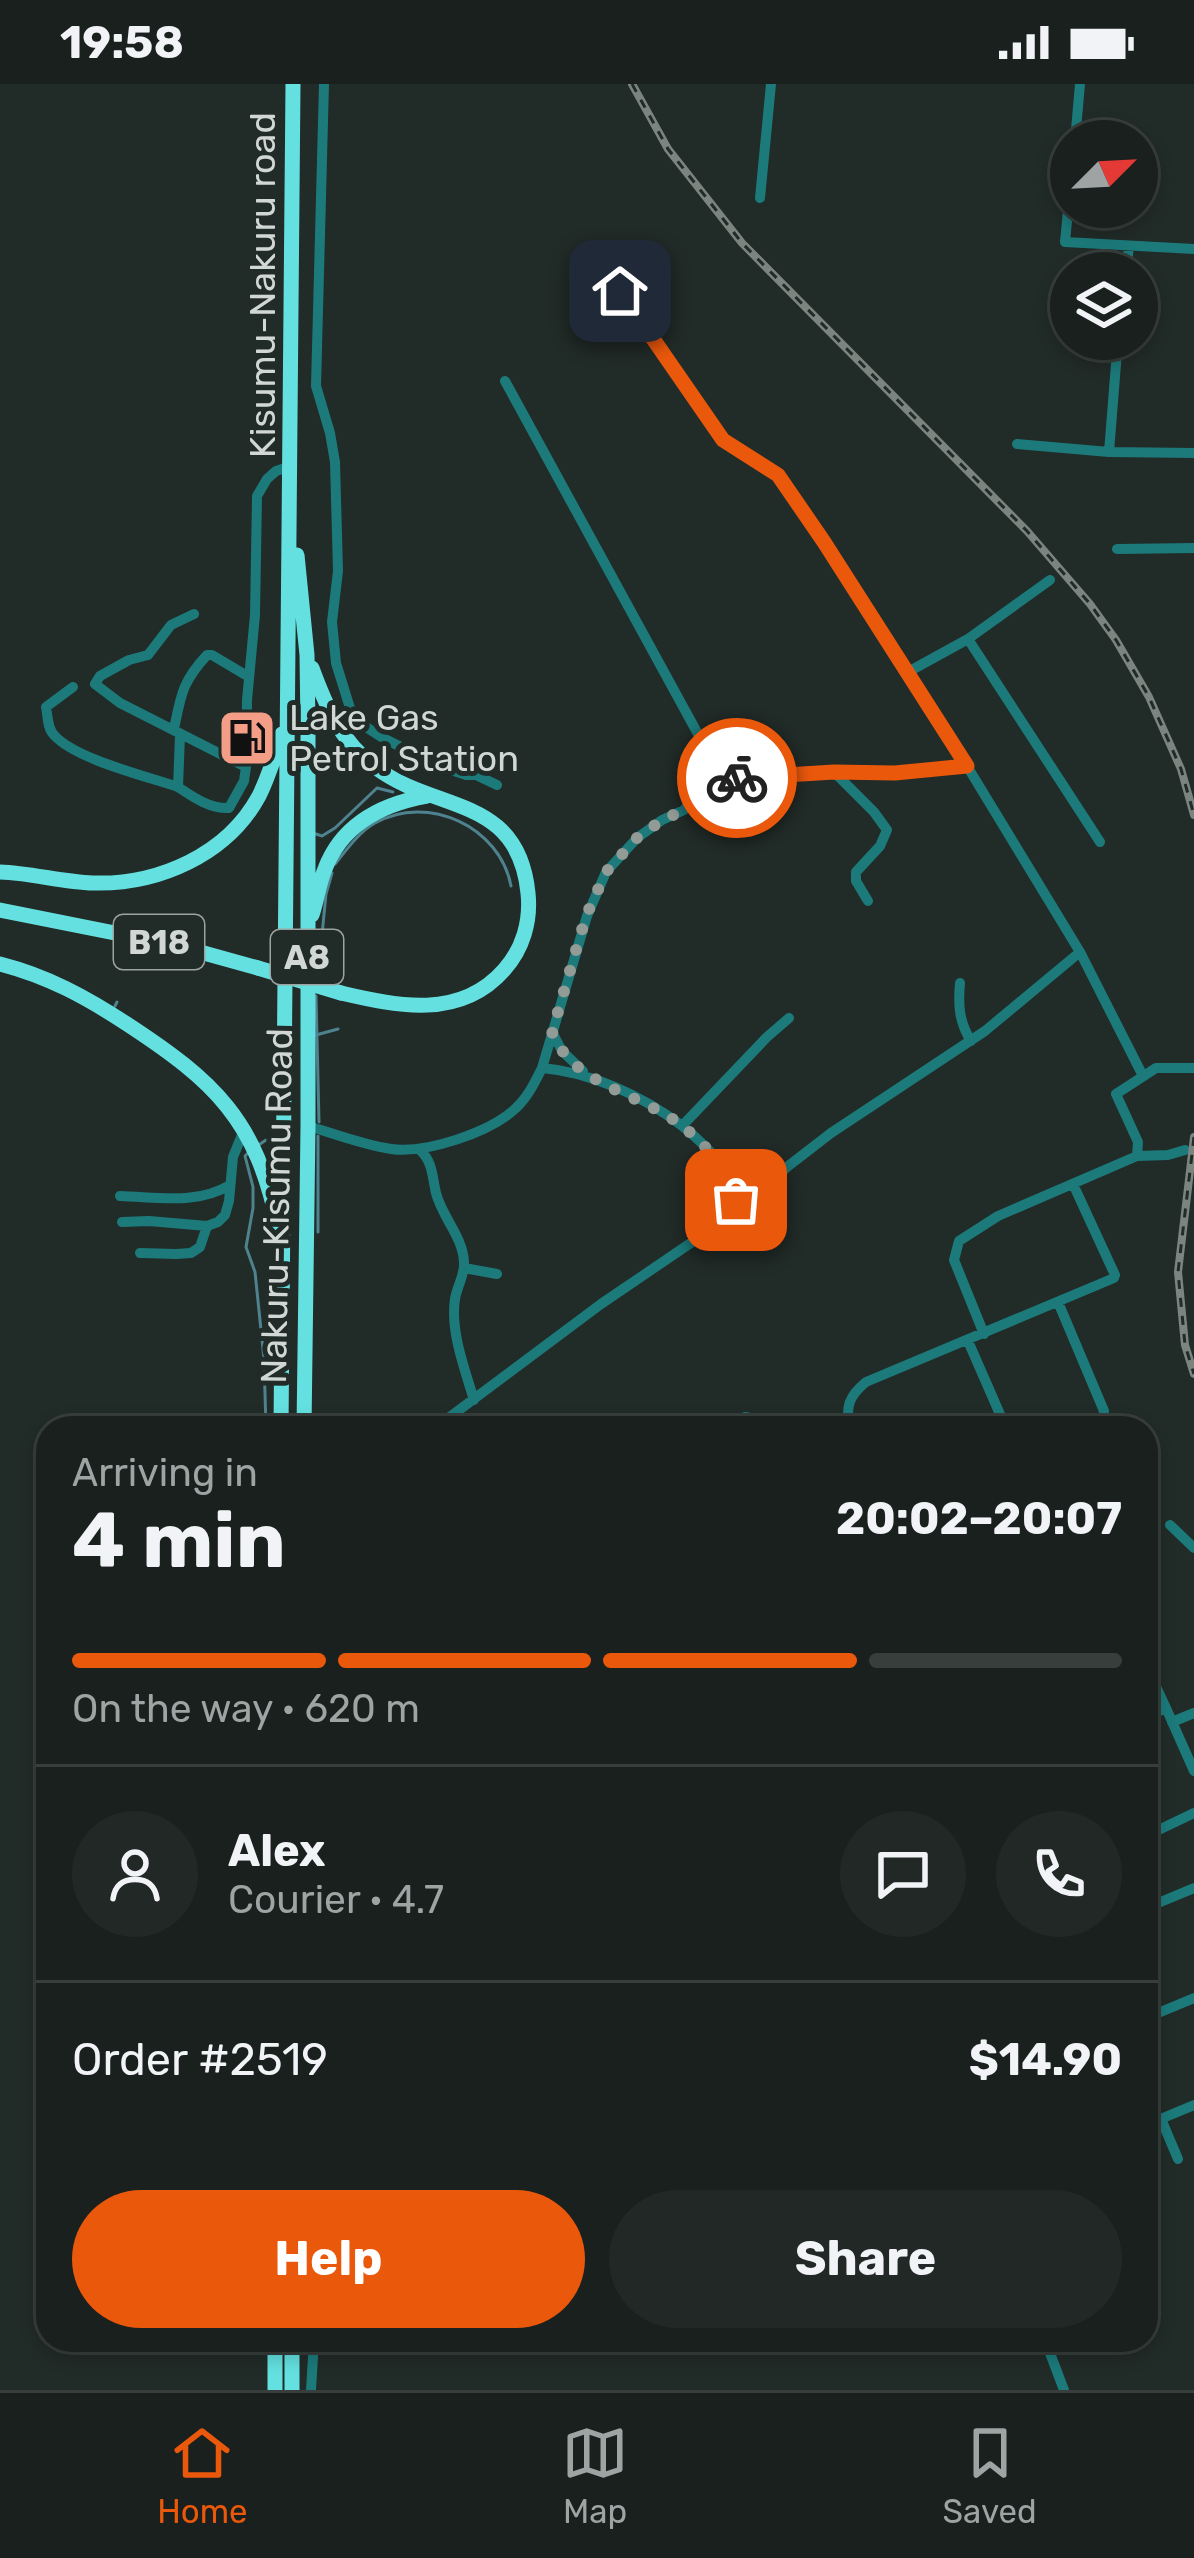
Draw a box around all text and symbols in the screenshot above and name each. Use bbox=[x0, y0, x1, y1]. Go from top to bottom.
text: 19:58 bbox=[60, 16, 184, 69]
street label: Kisumu-Nakuru road bbox=[241, 112, 284, 458]
north arrow bbox=[1050, 120, 1158, 228]
map controls bbox=[1050, 120, 1158, 360]
pin bbox=[569, 240, 671, 342]
button: layers bbox=[1050, 252, 1158, 360]
icon: home bbox=[587, 258, 653, 324]
place label: Lake Gas Petrol Station bbox=[289, 696, 519, 780]
fuel station icon: Lake Gas Petrol Station bbox=[216, 707, 278, 769]
courier bbox=[677, 718, 797, 838]
icon: bike bbox=[704, 745, 770, 811]
road number: B18 bbox=[114, 915, 204, 969]
road number: A8 bbox=[271, 930, 343, 984]
street label: Nakuru-Kisumu Road bbox=[252, 1028, 301, 1384]
pin bbox=[685, 1149, 787, 1251]
icon: bag bbox=[703, 1167, 769, 1233]
text: Arriving in bbox=[72, 1450, 258, 1496]
text: 20:02–20:07 bbox=[836, 1492, 1122, 1545]
text: 4 min bbox=[72, 1494, 286, 1587]
text: On the way · 620 m bbox=[72, 1686, 420, 1732]
button: person bbox=[72, 1811, 198, 1937]
button: chat bbox=[840, 1811, 966, 1937]
button: phone bbox=[996, 1811, 1122, 1937]
text: Alex bbox=[228, 1824, 326, 1877]
text: Courier · 4.7 bbox=[228, 1877, 444, 1923]
text: Order #2519 bbox=[72, 2033, 328, 2086]
text: $14.90 bbox=[969, 2033, 1122, 2086]
button: Help bbox=[72, 2190, 585, 2328]
button: Share bbox=[609, 2190, 1122, 2328]
tab: Home bbox=[157, 2420, 248, 2531]
tab: Map bbox=[562, 2420, 628, 2531]
tab: Saved bbox=[943, 2420, 1037, 2531]

